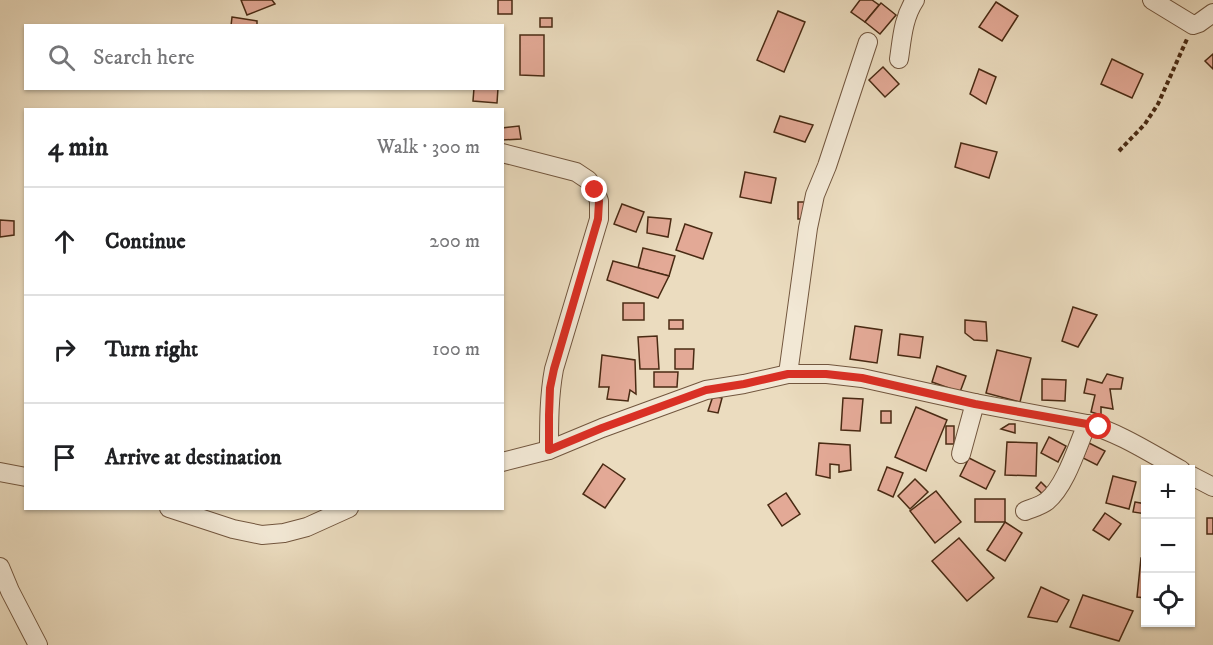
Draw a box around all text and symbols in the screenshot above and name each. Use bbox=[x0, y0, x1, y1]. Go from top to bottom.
search box bbox=[24, 24, 504, 90]
icon: search bbox=[45, 41, 78, 74]
text: Search here bbox=[93, 44, 195, 71]
text: 4 min bbox=[48, 131, 108, 164]
text: Walk · 300 m bbox=[377, 135, 480, 160]
route end bbox=[581, 176, 607, 202]
icon: ahead bbox=[48, 225, 81, 258]
text: Continue bbox=[105, 228, 186, 255]
text: 200 m bbox=[429, 229, 480, 254]
icon: right bbox=[48, 333, 81, 366]
text: Turn right bbox=[105, 336, 198, 363]
text: 100 m bbox=[432, 337, 480, 362]
route start bbox=[1085, 413, 1111, 439]
icon: arrive bbox=[48, 441, 81, 474]
text: Arrive at destination bbox=[105, 444, 282, 471]
map controls bbox=[1141, 465, 1195, 627]
button: + bbox=[1141, 465, 1195, 519]
button: − bbox=[1141, 519, 1195, 573]
button: locate bbox=[1141, 573, 1195, 627]

